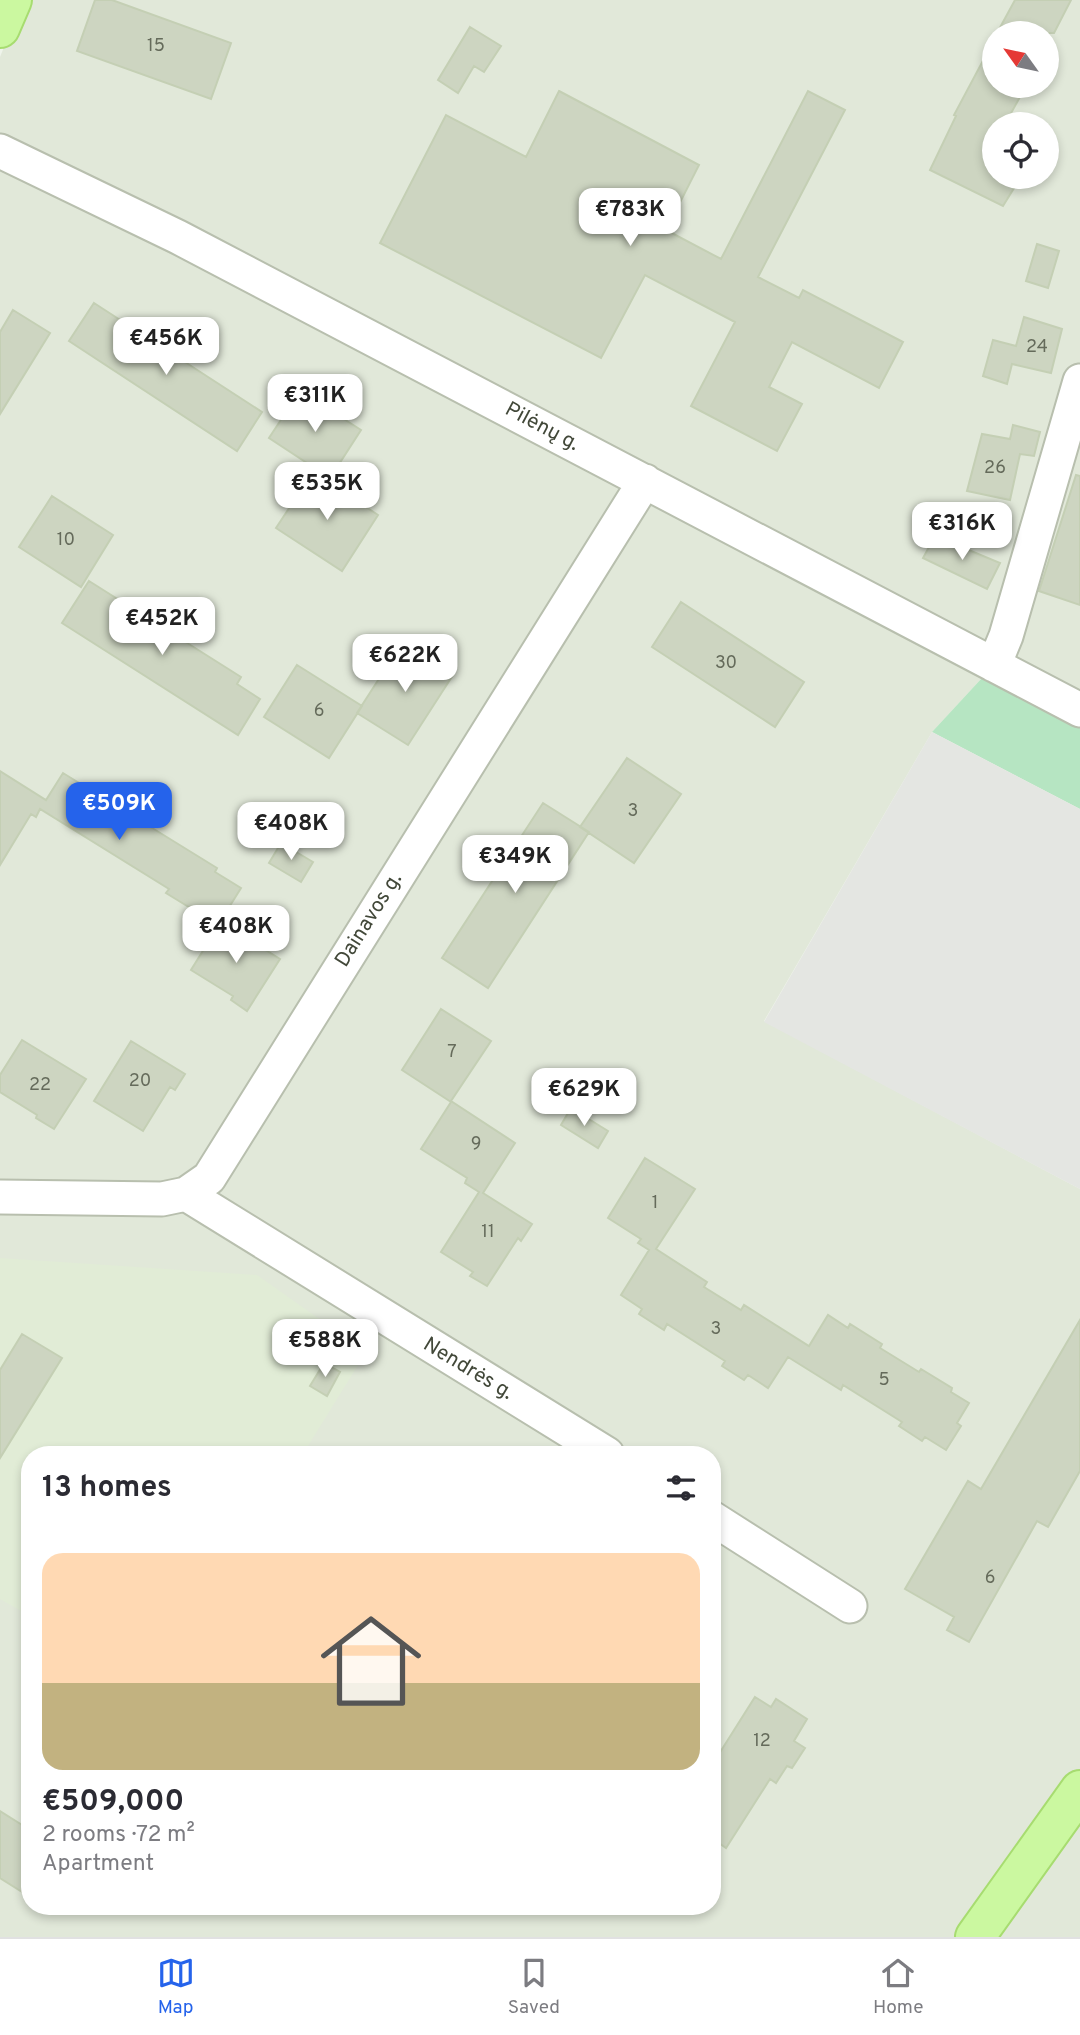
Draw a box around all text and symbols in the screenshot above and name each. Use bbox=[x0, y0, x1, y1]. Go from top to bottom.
north arrow bbox=[982, 21, 1059, 98]
map controls bbox=[982, 21, 1059, 189]
house number: 15 bbox=[147, 35, 165, 58]
button: locate bbox=[982, 112, 1059, 189]
pin: €783K bbox=[581, 188, 679, 248]
text: €783K bbox=[595, 196, 665, 225]
pin: €456K bbox=[117, 318, 215, 377]
text: €456K bbox=[129, 325, 203, 354]
house number: 24 bbox=[1026, 336, 1048, 359]
pin: €311K bbox=[266, 374, 364, 434]
text: €311K bbox=[284, 382, 346, 411]
street label: Pilėnų g. bbox=[500, 396, 584, 458]
house number: 26 bbox=[984, 457, 1006, 480]
pin: €535K bbox=[278, 462, 376, 522]
text: €535K bbox=[291, 470, 363, 499]
pin: €316K bbox=[913, 503, 1011, 562]
text: €316K bbox=[928, 510, 996, 539]
house number: 10 bbox=[57, 529, 75, 552]
pin: €452K bbox=[113, 598, 211, 657]
text: €452K bbox=[125, 605, 199, 634]
pin: €622K bbox=[356, 634, 454, 694]
text: €622K bbox=[368, 642, 442, 671]
house number: 30 bbox=[715, 652, 737, 675]
house number: 6 bbox=[314, 700, 324, 723]
pin: €509K bbox=[70, 782, 168, 842]
text: €509K bbox=[82, 790, 156, 819]
house number: 3 bbox=[628, 800, 638, 823]
pin: €408K bbox=[242, 802, 340, 862]
text: €408K bbox=[253, 810, 329, 839]
pin: €349K bbox=[466, 836, 564, 895]
text: €349K bbox=[478, 843, 552, 872]
street label: Dainavos g. bbox=[329, 868, 409, 972]
pin: €408K bbox=[187, 906, 285, 965]
text: €408K bbox=[198, 913, 274, 942]
house number: 7 bbox=[447, 1041, 457, 1064]
pin: €629K bbox=[535, 1068, 633, 1128]
house number: 20 bbox=[129, 1070, 151, 1093]
house number: 22 bbox=[29, 1074, 51, 1097]
text: €629K bbox=[547, 1076, 621, 1105]
house number: 9 bbox=[471, 1133, 481, 1156]
house number: 1 bbox=[652, 1192, 658, 1215]
house number: 11 bbox=[481, 1221, 495, 1244]
house number: 3 bbox=[711, 1318, 721, 1341]
pin: €588K bbox=[276, 1320, 374, 1379]
text: €588K bbox=[288, 1327, 362, 1356]
street label: Nendrės g. bbox=[418, 1331, 518, 1407]
house number: 5 bbox=[878, 1369, 890, 1392]
icon: filters bbox=[662, 1469, 700, 1507]
text: 13 homes bbox=[42, 1470, 172, 1507]
house number: 6 bbox=[985, 1567, 995, 1590]
icon: home bbox=[308, 1598, 434, 1724]
house number: 12 bbox=[753, 1730, 771, 1753]
text: €509,000 bbox=[42, 1784, 184, 1821]
text: 2 rooms · 72 m² bbox=[42, 1821, 195, 1850]
text: Apartment bbox=[42, 1850, 154, 1879]
tab: Map bbox=[157, 1954, 195, 2020]
tab: Saved bbox=[508, 1954, 560, 2020]
tab: Home bbox=[873, 1954, 923, 2020]

